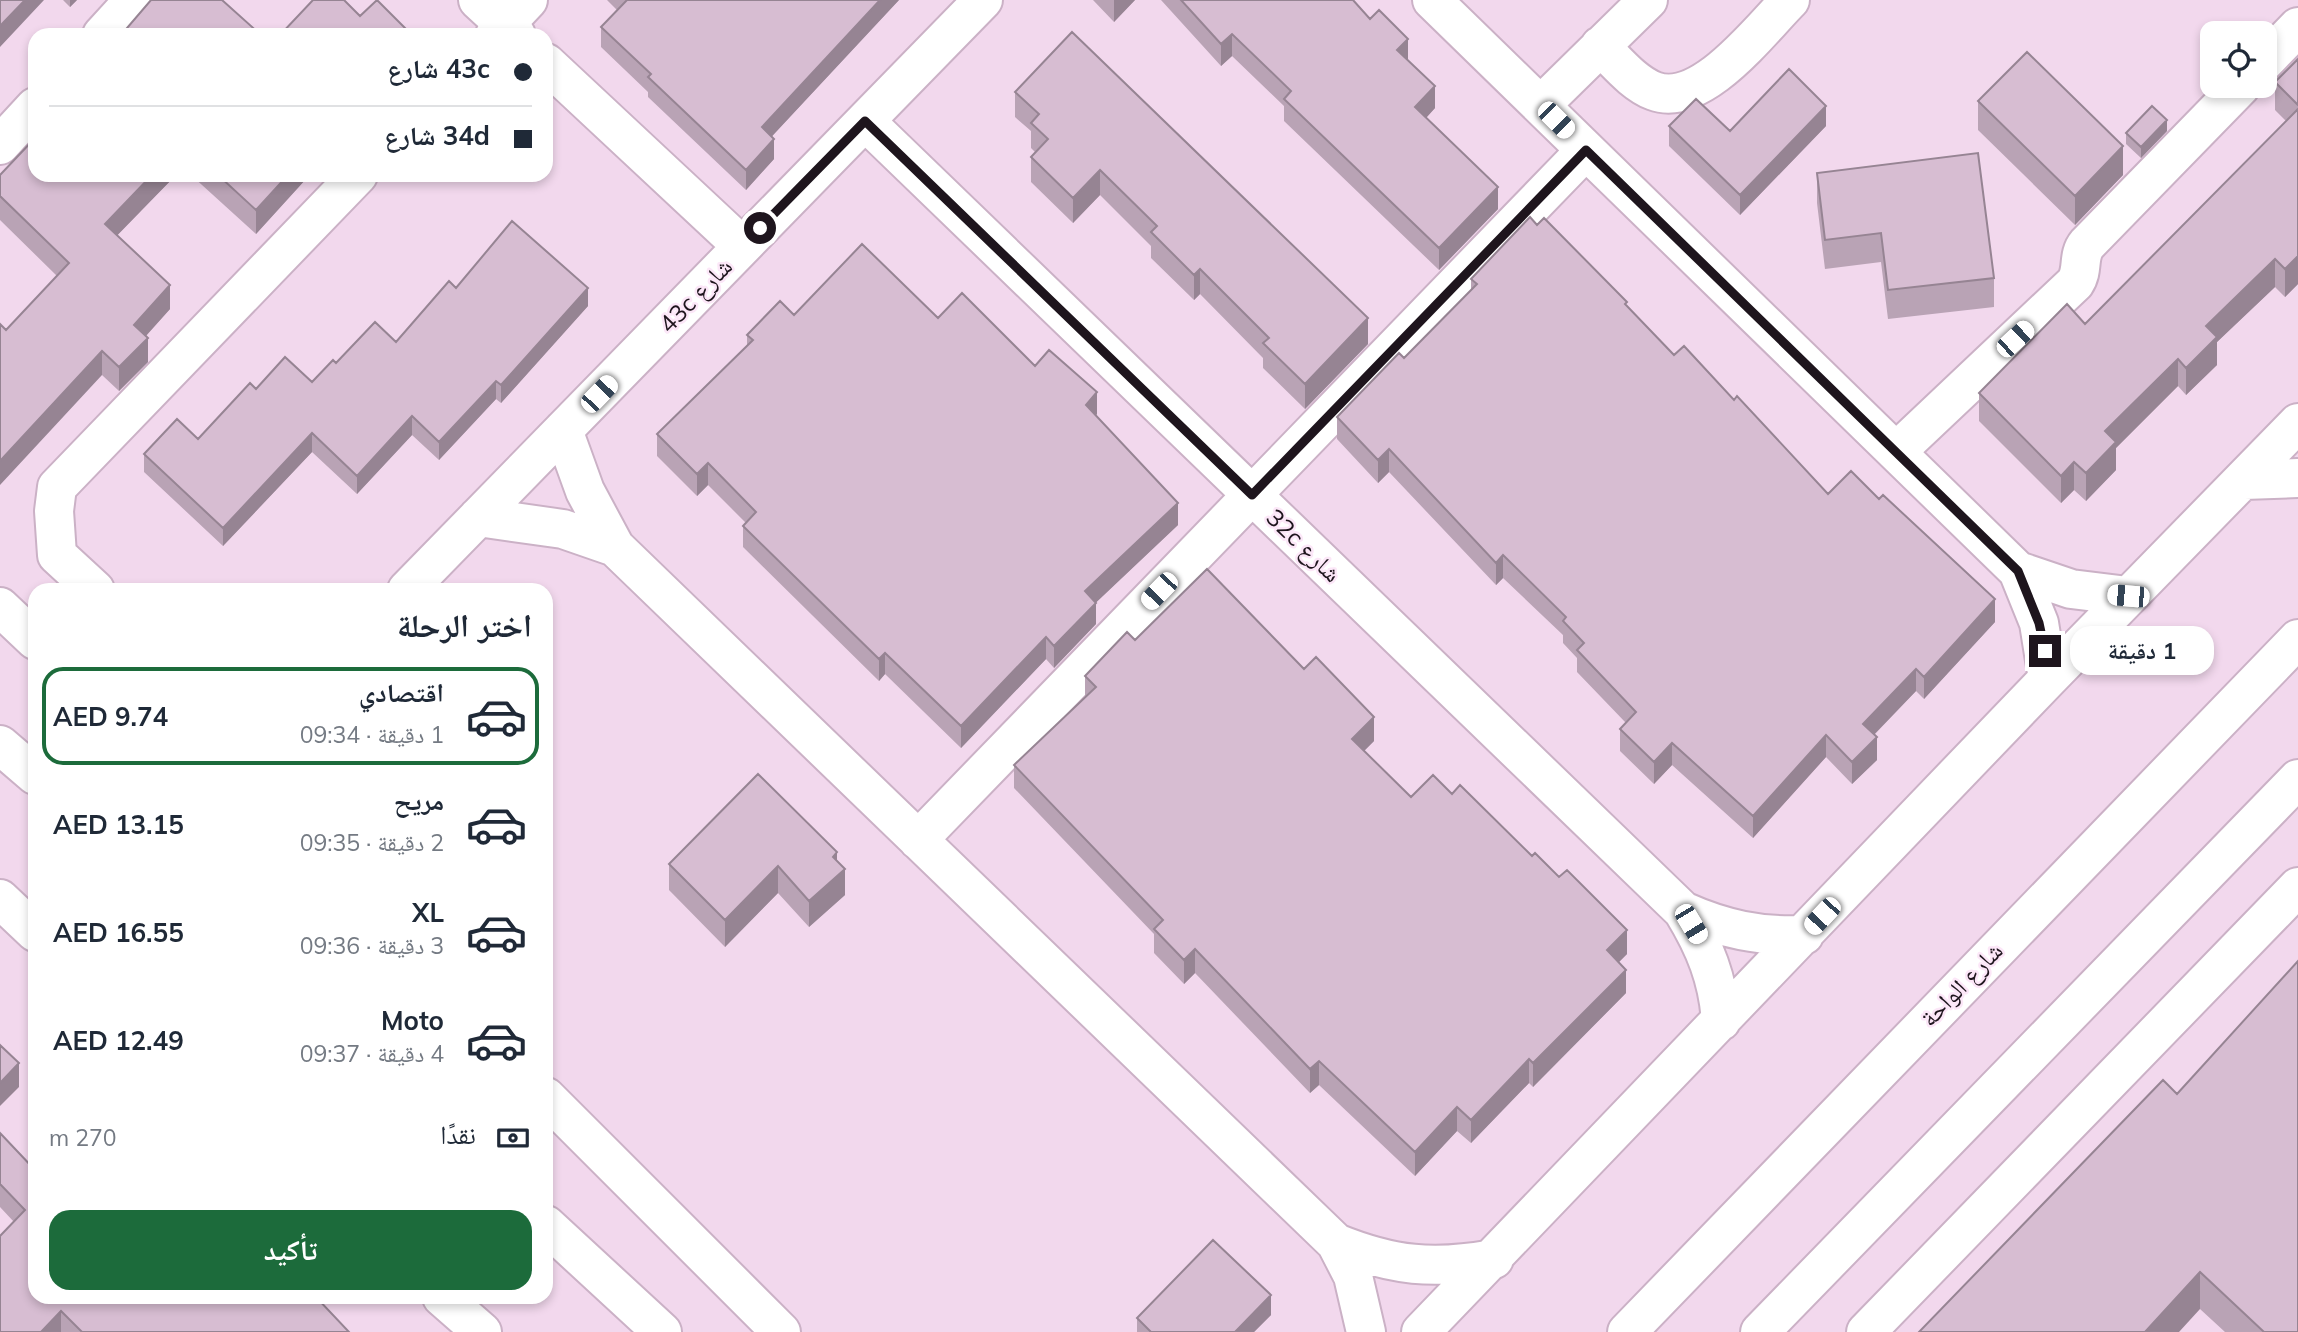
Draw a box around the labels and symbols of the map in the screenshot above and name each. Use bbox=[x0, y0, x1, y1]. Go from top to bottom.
car bbox=[1534, 98, 1579, 142]
route start bbox=[744, 212, 776, 244]
street label: 43c شارع bbox=[652, 251, 739, 339]
car bbox=[1993, 317, 2038, 361]
car bbox=[577, 372, 622, 416]
street label: 32c شارع bbox=[1260, 502, 1348, 589]
car bbox=[1137, 569, 1182, 613]
car bbox=[2107, 584, 2150, 608]
callout: 1 دقيقة bbox=[2070, 626, 2213, 676]
route end bbox=[2029, 635, 2061, 667]
car bbox=[1800, 893, 1845, 939]
car bbox=[1672, 901, 1711, 947]
street label: شارع الواحة bbox=[1913, 936, 2009, 1033]

